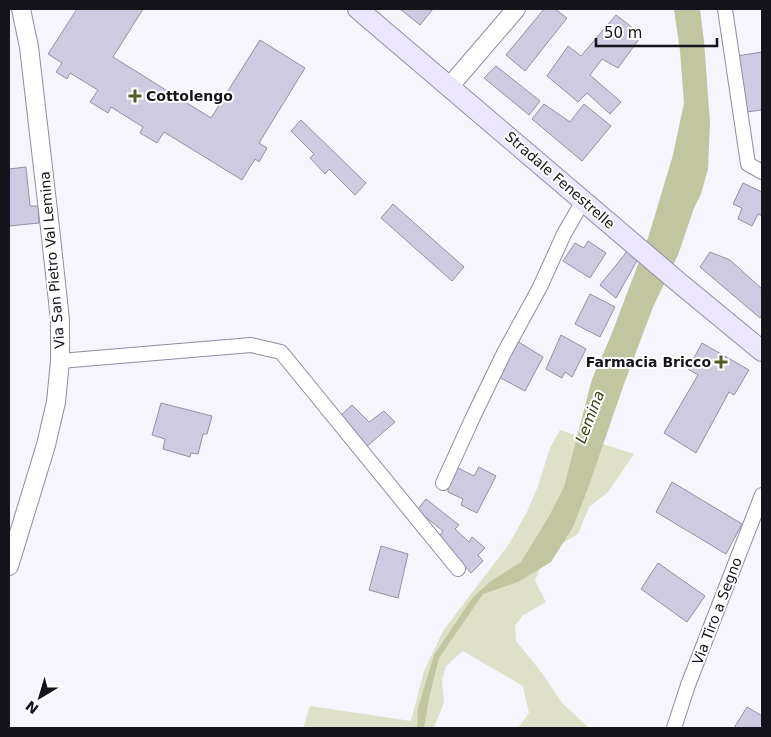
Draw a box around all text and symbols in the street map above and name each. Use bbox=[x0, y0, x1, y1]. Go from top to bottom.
scale bar bbox=[596, 15, 717, 47]
text: 50 m bbox=[604, 24, 642, 42]
place label: Cottolengo bbox=[146, 88, 233, 104]
marker: Cottolengo bbox=[128, 89, 142, 103]
street label: Stradale Fenestrelle bbox=[502, 128, 618, 232]
street label: Via San Pietro Val Lemina bbox=[36, 171, 68, 349]
place label: Farmacia Bricco bbox=[586, 354, 711, 370]
marker: Farmacia Bricco bbox=[715, 356, 727, 368]
water label: Lemina bbox=[572, 388, 608, 446]
street label: Via Tiro a Segno bbox=[689, 555, 745, 667]
north arrow bbox=[15, 672, 65, 722]
text: N bbox=[22, 697, 42, 717]

